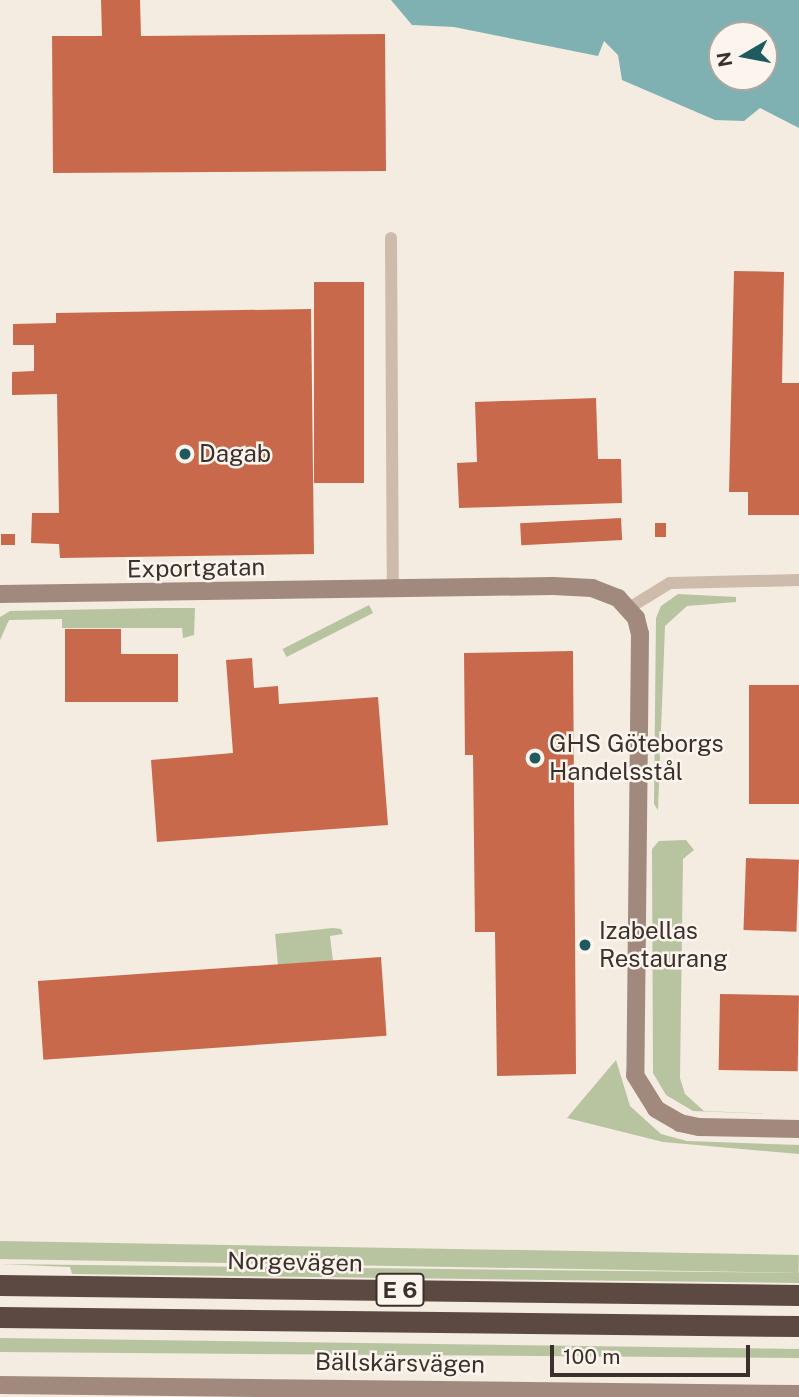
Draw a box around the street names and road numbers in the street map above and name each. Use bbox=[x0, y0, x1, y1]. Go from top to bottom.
street label: Exportgatan bbox=[127, 552, 265, 584]
street label: Norgevägen bbox=[227, 1246, 363, 1278]
road number: E 6 bbox=[376, 1270, 424, 1310]
street label: Bällskärsvägen bbox=[315, 1347, 485, 1379]

